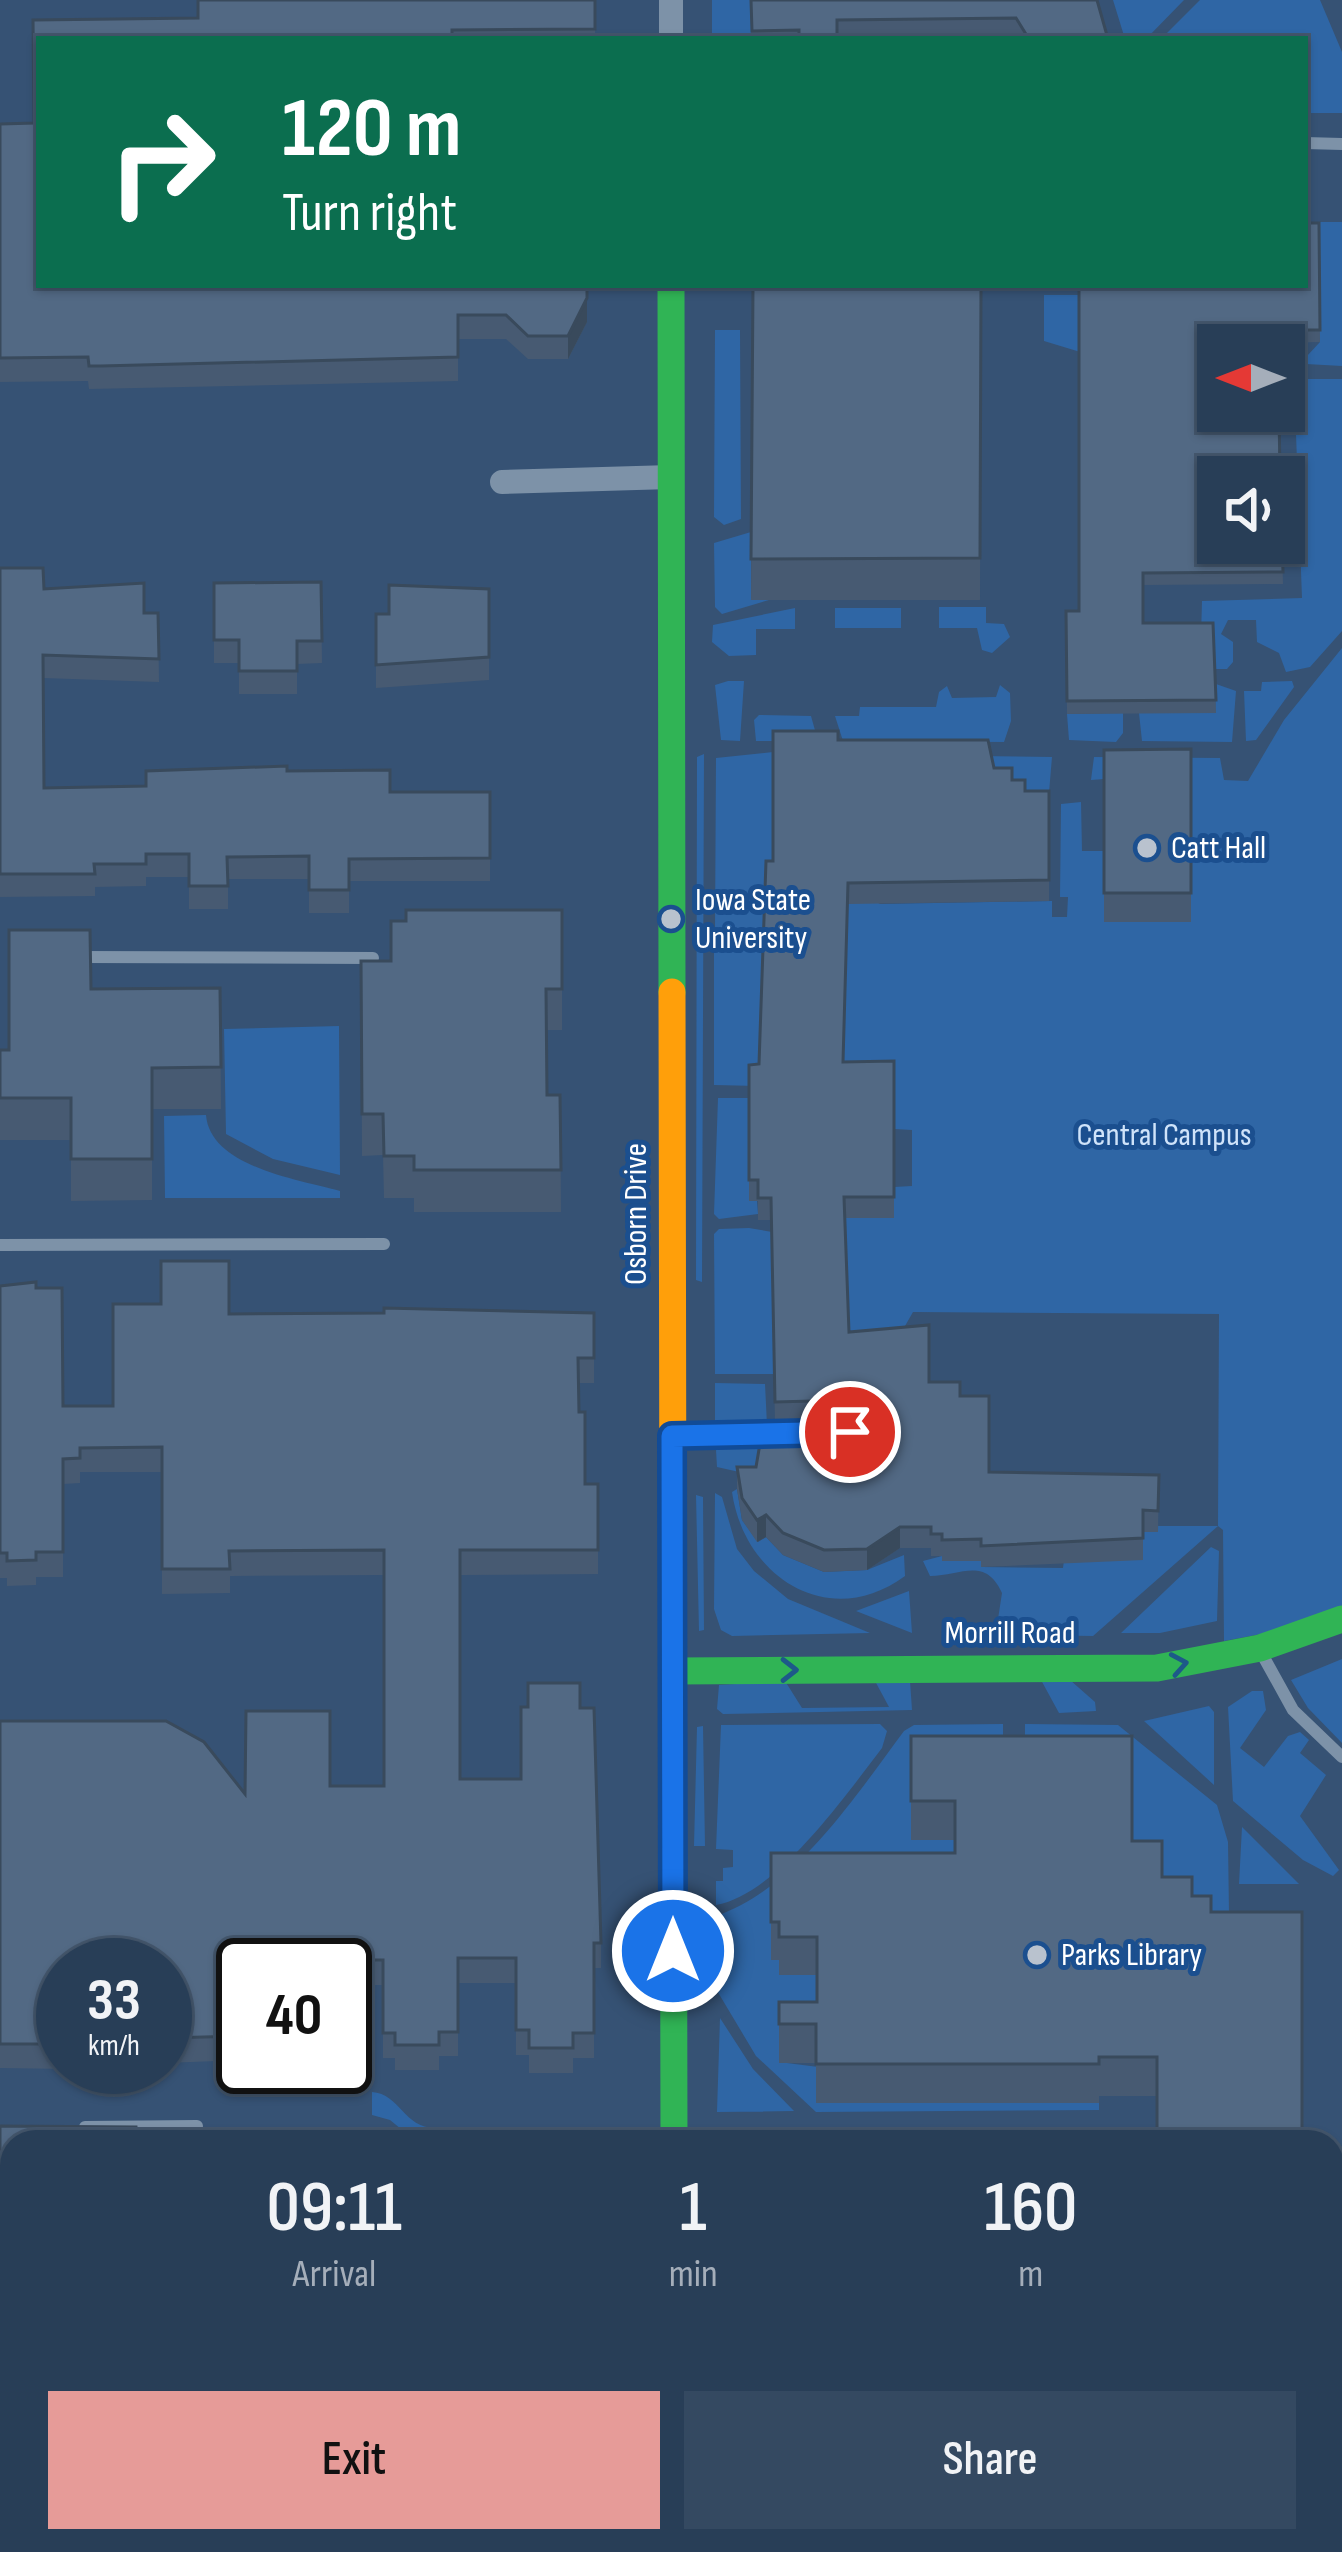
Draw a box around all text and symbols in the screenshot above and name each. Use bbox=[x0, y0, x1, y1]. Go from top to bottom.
text: 120 m bbox=[282, 79, 461, 180]
icon: right bbox=[84, 84, 240, 240]
text: Turn right bbox=[282, 181, 457, 246]
north arrow bbox=[1197, 324, 1305, 432]
map controls bbox=[1197, 324, 1305, 564]
button: sound bbox=[1197, 456, 1305, 564]
place label: Catt Hall bbox=[1171, 828, 1266, 868]
marker: Catt Hall bbox=[1134, 835, 1160, 861]
place label: Iowa State University bbox=[695, 880, 811, 958]
marker: Iowa State University bbox=[658, 906, 684, 932]
park label: Central Campus bbox=[1076, 1115, 1252, 1155]
street label: Osborn Drive bbox=[616, 1143, 656, 1285]
pin bbox=[799, 1381, 901, 1483]
icon: arrive bbox=[817, 1399, 883, 1465]
street label: Morrill Road bbox=[945, 1613, 1075, 1653]
one-way arrow bbox=[1168, 1653, 1188, 1678]
one-way arrow bbox=[780, 1658, 799, 1684]
position arrow bbox=[610, 1888, 736, 2014]
place label: Parks Library bbox=[1061, 1935, 1202, 1975]
speed limit sign: 40 bbox=[216, 1938, 372, 2094]
marker: Parks Library bbox=[1024, 1942, 1050, 1968]
text: 33 bbox=[87, 1965, 141, 2037]
text: km/h bbox=[88, 2028, 140, 2064]
text: 09:11 bbox=[267, 2165, 402, 2252]
text: 1 bbox=[680, 2165, 707, 2252]
text: 160 bbox=[984, 2165, 1077, 2252]
text: Arrival bbox=[292, 2251, 376, 2298]
text: min bbox=[669, 2251, 718, 2298]
text: m bbox=[1018, 2251, 1043, 2298]
button: Exit bbox=[48, 2391, 660, 2529]
button: Share bbox=[684, 2391, 1296, 2529]

